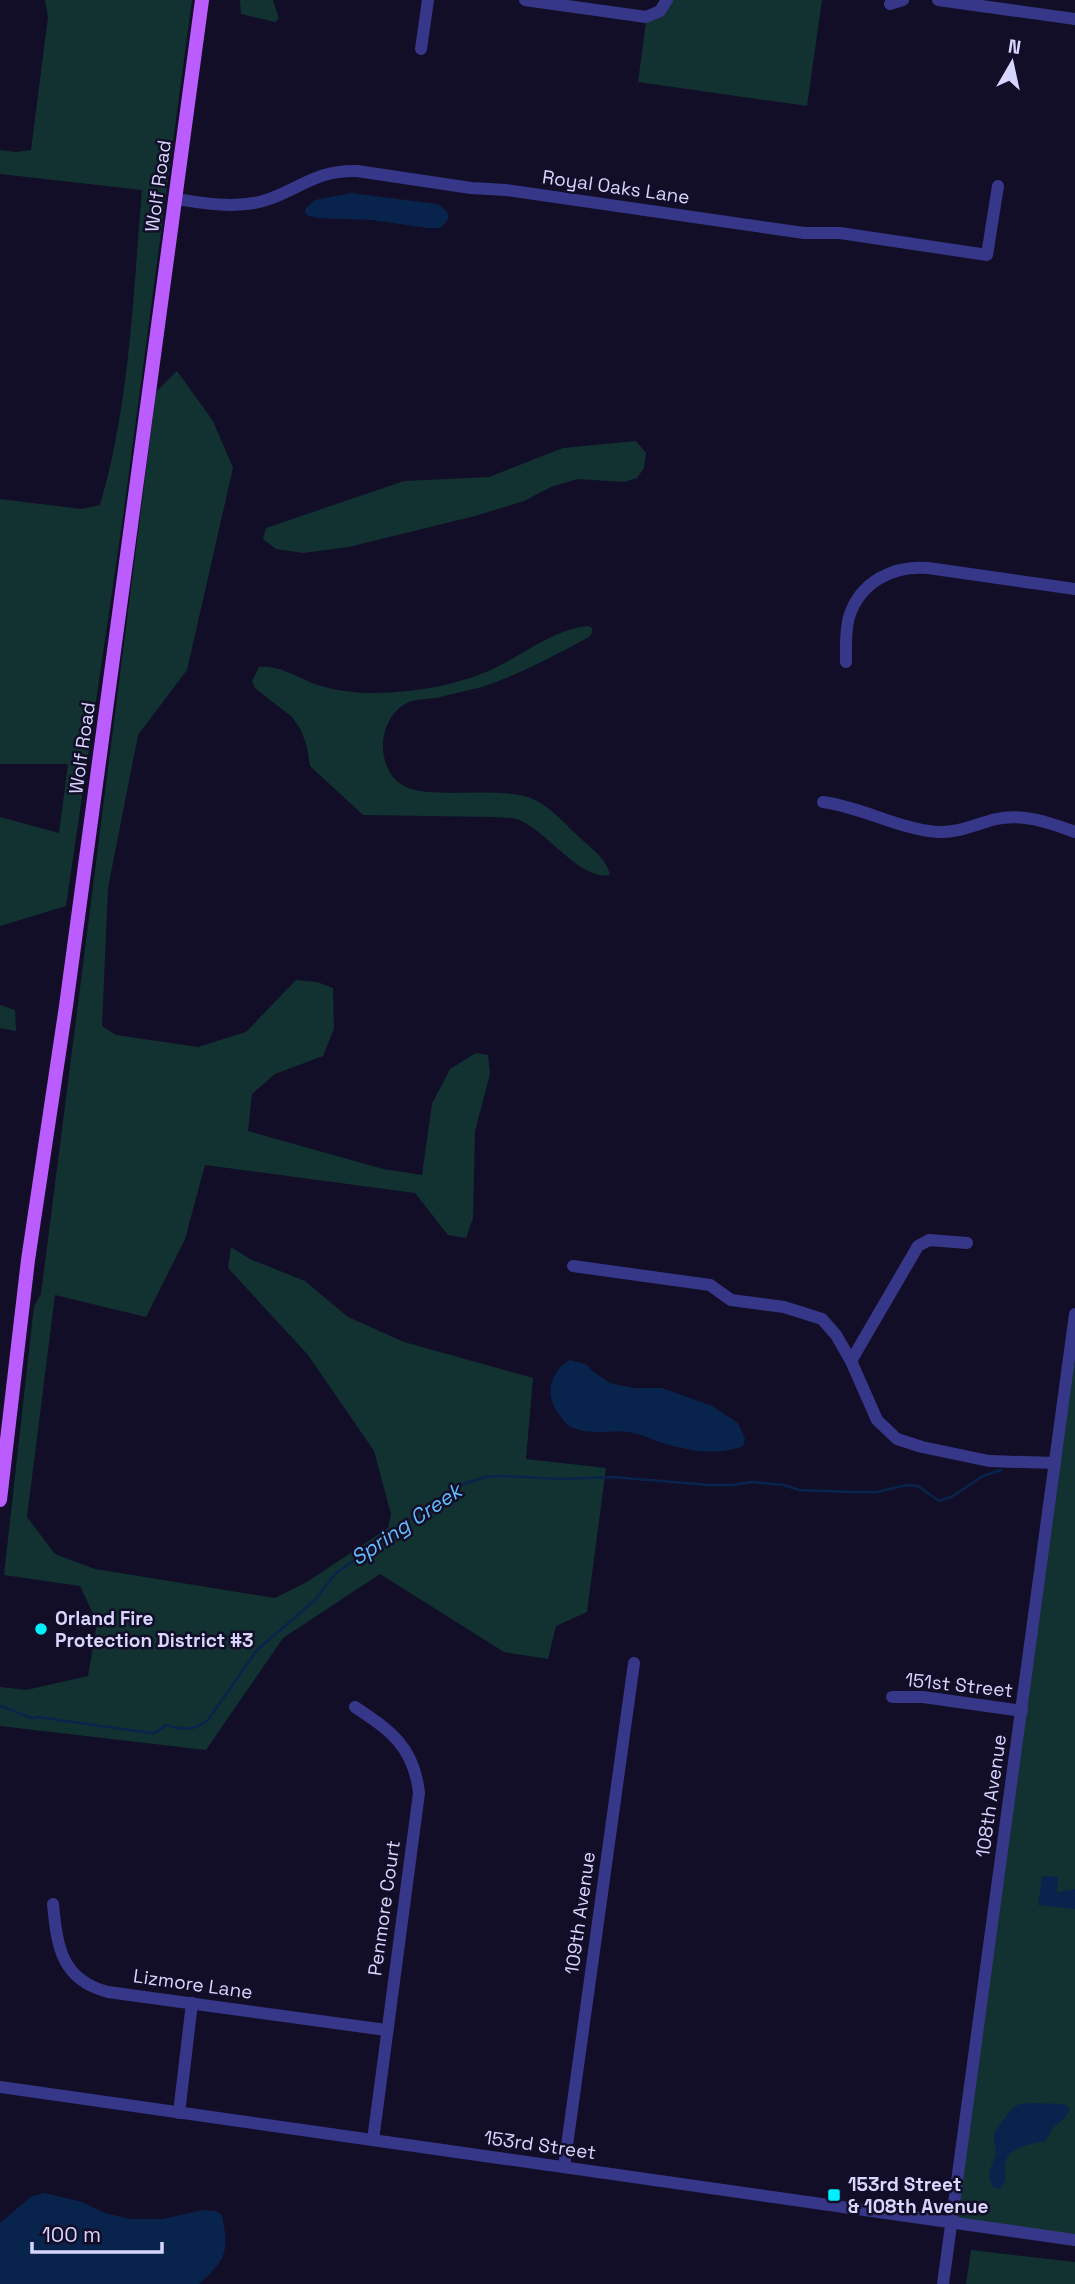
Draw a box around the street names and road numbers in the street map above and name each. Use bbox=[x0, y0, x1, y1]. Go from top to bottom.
street label: Wolf Road bbox=[139, 138, 177, 234]
street label: Royal Oaks Lane bbox=[541, 164, 691, 210]
street label: Wolf Road bbox=[63, 700, 101, 796]
street label: 151st Street bbox=[904, 1667, 1014, 1703]
street label: 108th Avenue bbox=[970, 1733, 1012, 1859]
street label: Penmore Court bbox=[362, 1839, 406, 1977]
street label: 109th Avenue bbox=[559, 1850, 601, 1976]
street label: Lizmore Lane bbox=[132, 1963, 254, 2005]
street label: 153rd Street bbox=[482, 2125, 598, 2165]

